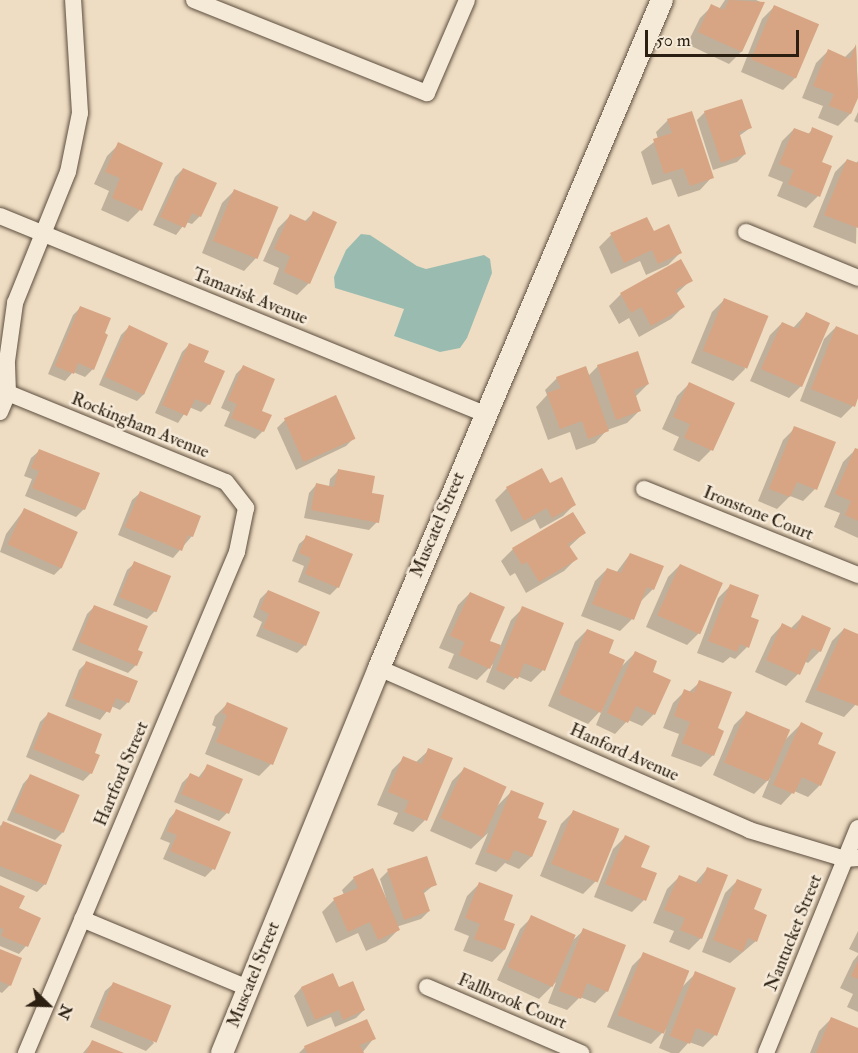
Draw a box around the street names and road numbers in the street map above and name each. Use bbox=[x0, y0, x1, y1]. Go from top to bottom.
street label: Tamarisk Avenue bbox=[189, 264, 311, 330]
street label: Rockingham Avenue bbox=[68, 388, 212, 464]
street label: Muscatel Street bbox=[406, 469, 470, 581]
street label: Ironstone Court bbox=[700, 482, 816, 546]
street label: Hartford Street bbox=[90, 718, 154, 830]
street label: Hanford Avenue bbox=[566, 719, 682, 787]
street label: Nantucket Street bbox=[761, 872, 827, 994]
street label: Muscatel Street bbox=[223, 919, 285, 1031]
street label: Fallbrook Court bbox=[454, 969, 570, 1035]

